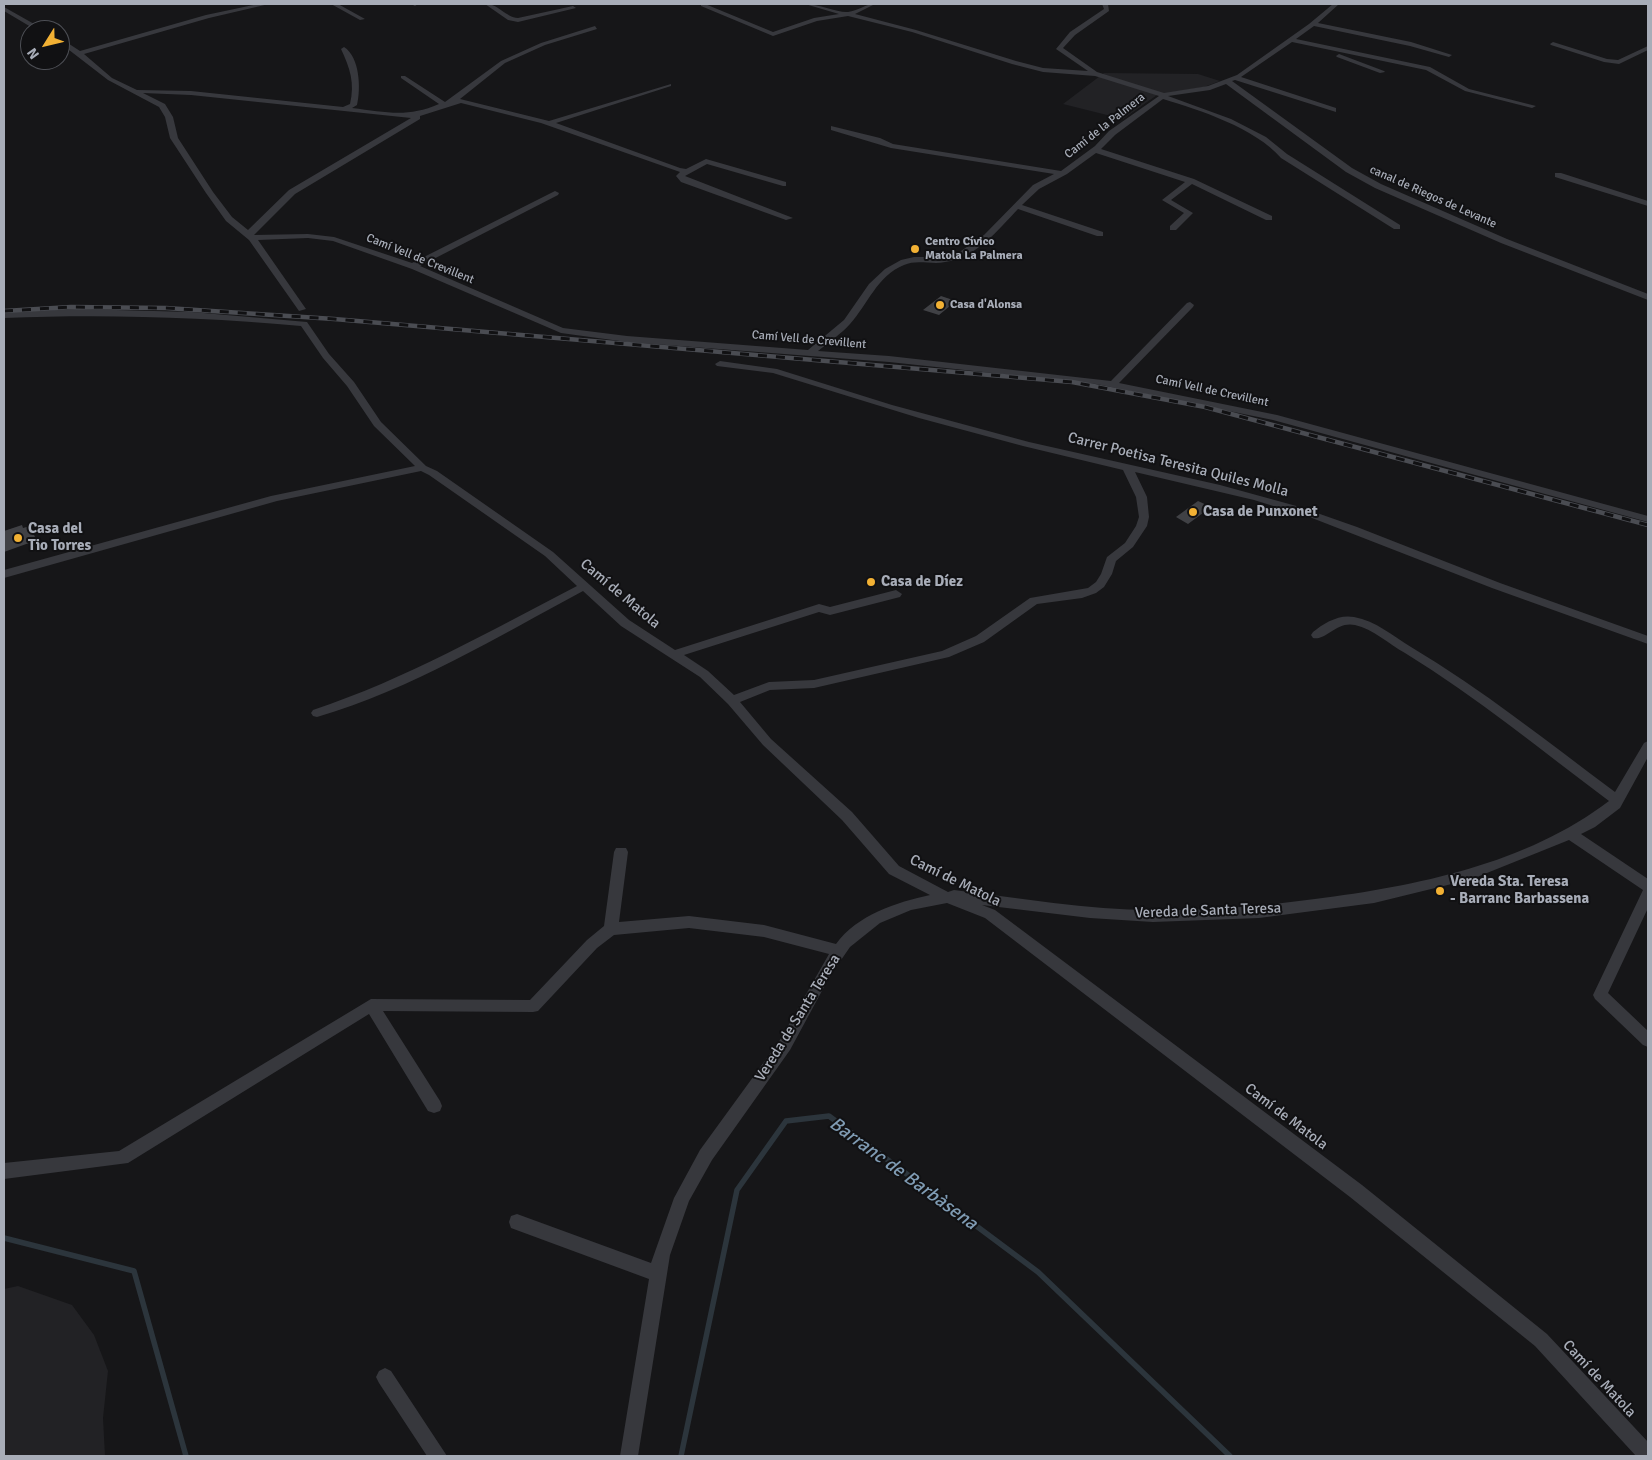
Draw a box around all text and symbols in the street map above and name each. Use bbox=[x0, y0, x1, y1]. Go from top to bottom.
north arrow bbox=[20, 20, 70, 70]
text: N bbox=[24, 45, 43, 62]
street label: Camí de la Palmera bbox=[1062, 90, 1148, 162]
street label: canal de Riegos de Levante bbox=[1367, 162, 1499, 232]
street label: Camí Vell de Crevillent bbox=[364, 231, 476, 287]
place label: Centro Cívico Matola La Palmera bbox=[925, 235, 1023, 263]
marker: Centro Cívico Matola La Palmera bbox=[909, 243, 921, 255]
place label: Casa d'Alonsa bbox=[950, 298, 1022, 312]
marker: Casa d'Alonsa bbox=[934, 299, 946, 311]
street label: Camí Vell de Crevillent bbox=[751, 328, 867, 352]
street label: Camí Vell de Crevillent bbox=[1154, 372, 1270, 410]
street label: Carrer Poetisa Teresita Quiles Molla bbox=[1066, 429, 1290, 501]
place label: Casa de Punxonet bbox=[1203, 503, 1318, 521]
marker: Casa de Punxonet bbox=[1187, 506, 1199, 518]
place label: Casa del Tio Torres bbox=[28, 520, 91, 555]
marker: Casa del Tio Torres bbox=[12, 532, 24, 544]
street label: Camí de Matola bbox=[576, 555, 664, 633]
place label: Casa de Díez bbox=[881, 573, 963, 591]
marker: Casa de Díez bbox=[865, 576, 877, 588]
street label: Camí de Matola bbox=[907, 851, 1003, 911]
place label: Vereda Sta. Teresa - Barranc Barbassena bbox=[1450, 873, 1589, 908]
marker: Vereda Sta. Teresa - Barranc Barbassena bbox=[1434, 885, 1446, 897]
street label: Vereda de Santa Teresa bbox=[1134, 899, 1282, 923]
street label: Vereda de Santa Teresa bbox=[752, 951, 844, 1085]
street label: Camí de Matola bbox=[1241, 1080, 1331, 1154]
water label: Barranc de Barbàsena bbox=[825, 1113, 981, 1235]
street label: Camí de Matola bbox=[1559, 1337, 1639, 1421]

